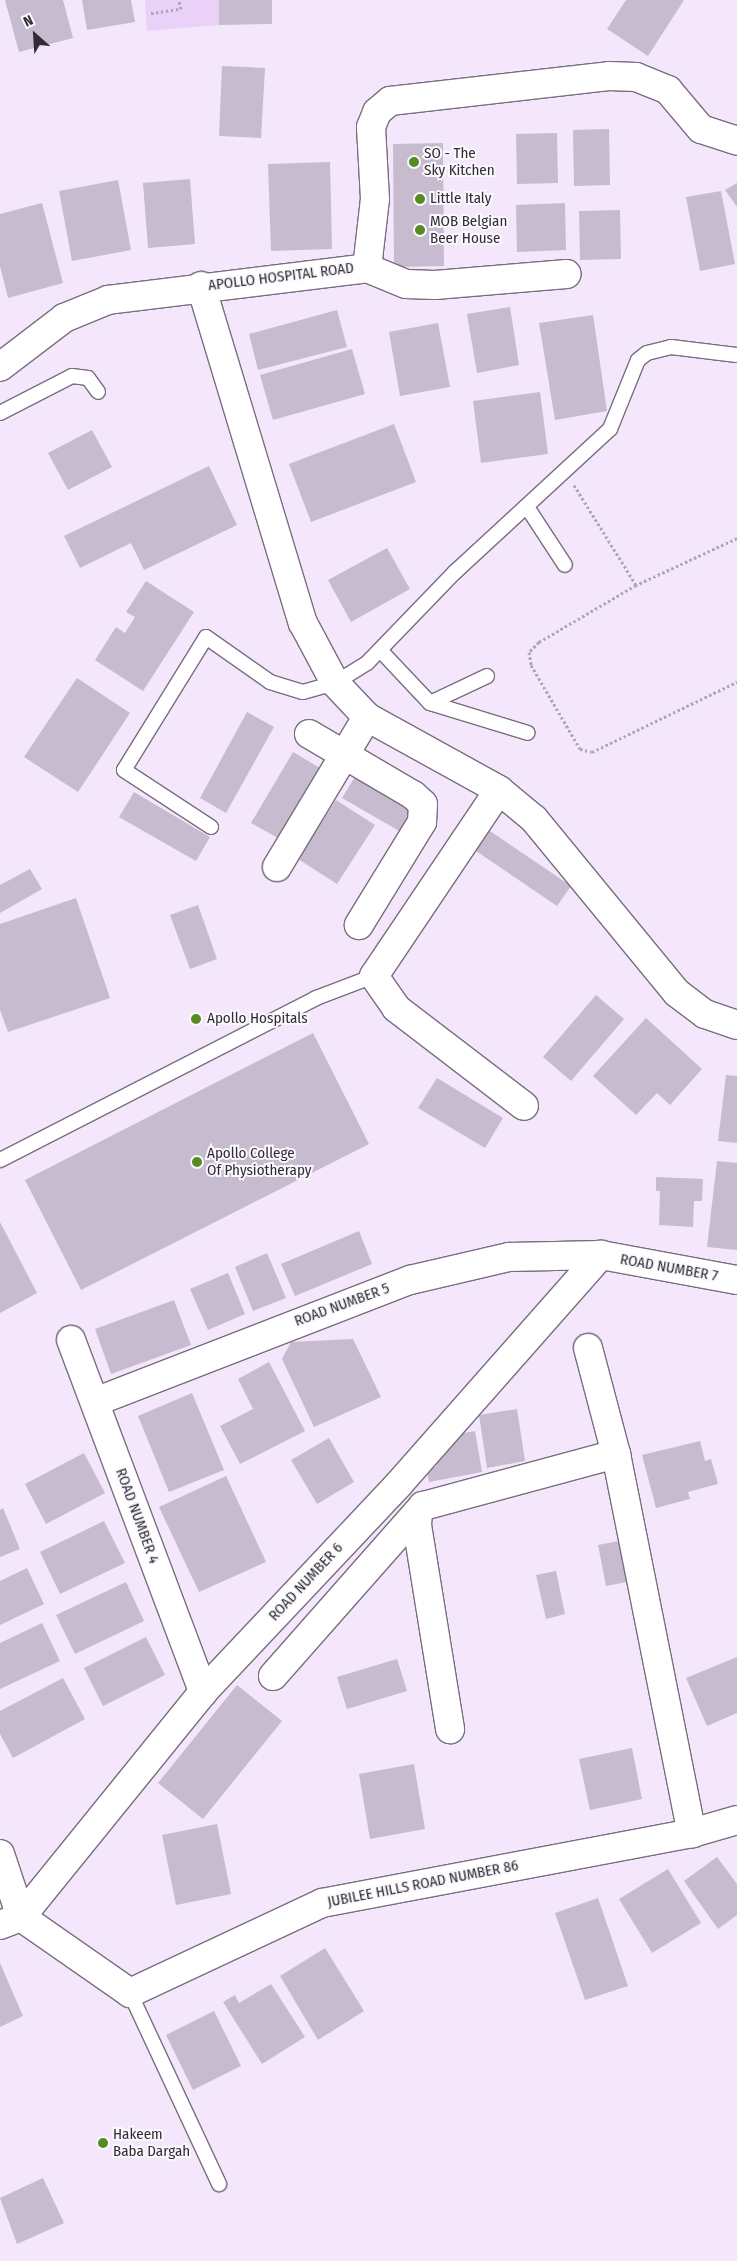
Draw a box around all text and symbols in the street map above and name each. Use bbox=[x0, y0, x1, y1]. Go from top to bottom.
north arrow bbox=[10, 10, 60, 60]
text: N bbox=[21, 12, 36, 31]
place label: SO - The Sky Kitchen bbox=[424, 144, 495, 179]
marker: SO - The Sky Kitchen bbox=[408, 156, 420, 168]
place label: Little Italy bbox=[430, 190, 491, 208]
marker: Little Italy bbox=[414, 193, 426, 205]
place label: MOB Belgian Beer House bbox=[430, 212, 507, 247]
marker: MOB Belgian Beer House bbox=[414, 224, 426, 236]
street label: APOLLO HOSPITAL ROAD bbox=[207, 259, 355, 295]
place label: Apollo Hospitals bbox=[207, 1010, 308, 1028]
marker: Apollo Hospitals bbox=[189, 1012, 203, 1026]
place label: Apollo College Of Physiotherapy bbox=[207, 1144, 311, 1179]
marker: Apollo College Of Physiotherapy bbox=[191, 1156, 203, 1168]
street label: ROAD NUMBER 7 bbox=[619, 1251, 719, 1285]
street label: ROAD NUMBER 5 bbox=[292, 1279, 392, 1331]
street label: ROAD NUMBER 4 bbox=[111, 1466, 163, 1566]
street label: ROAD NUMBER 6 bbox=[265, 1539, 347, 1625]
street label: JUBILEE HILLS ROAD NUMBER 86 bbox=[326, 1857, 520, 1911]
place label: Hakeem Baba Dargah bbox=[113, 2125, 190, 2160]
marker: Hakeem Baba Dargah bbox=[97, 2137, 109, 2149]

